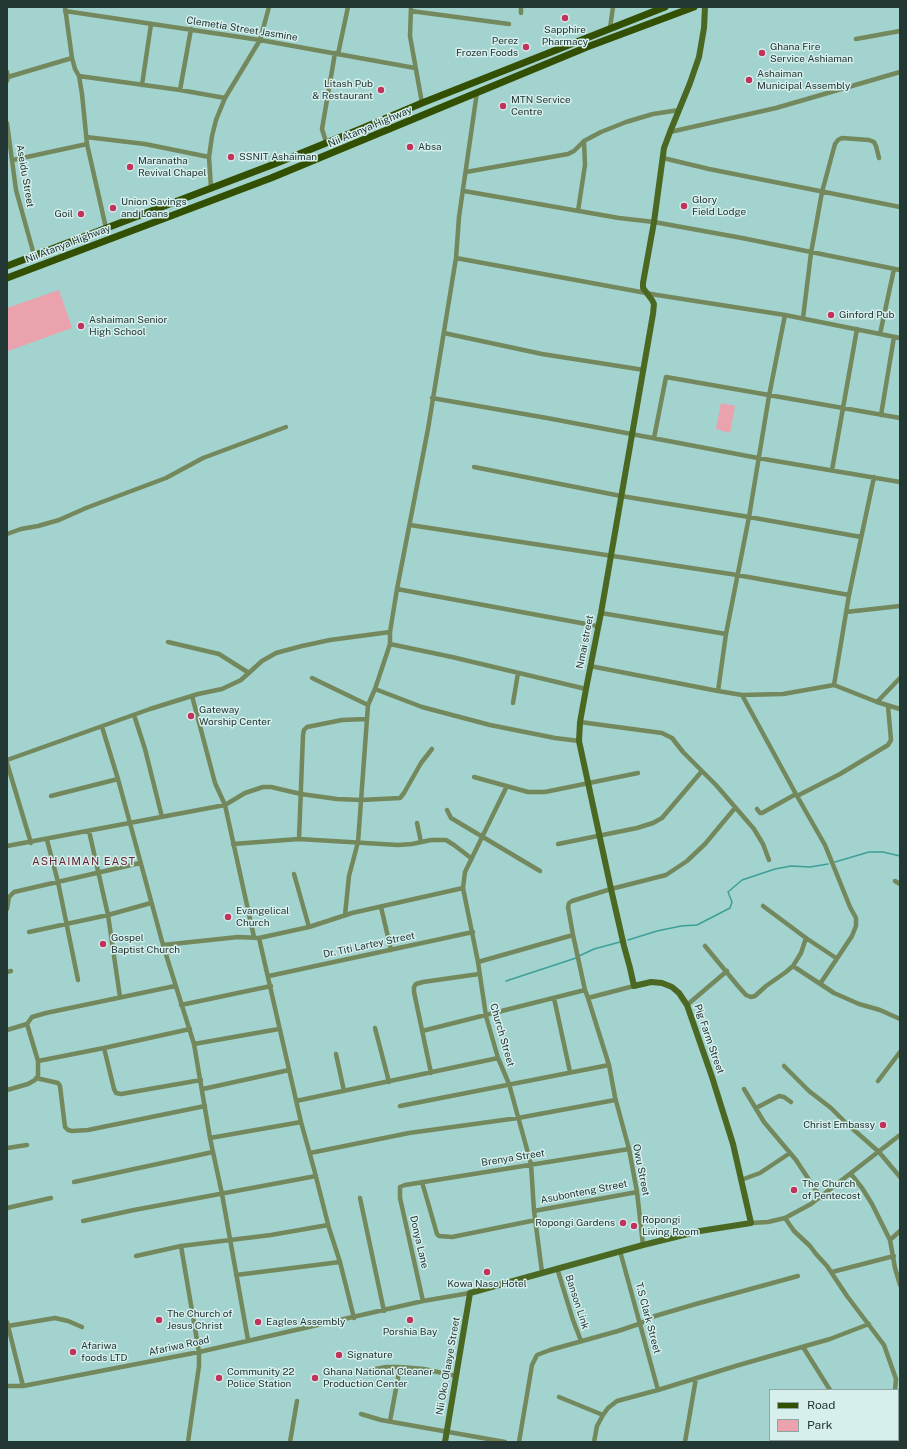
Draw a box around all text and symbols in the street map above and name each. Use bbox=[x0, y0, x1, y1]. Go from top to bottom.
marker: Sapphire Pharmacy bbox=[560, 13, 570, 23]
street label: Clemetia Street Jasmine bbox=[186, 14, 298, 44]
place label: Sapphire Pharmacy bbox=[542, 24, 588, 48]
place label: Perez Frozen Foods bbox=[456, 35, 518, 58]
place label: Ghana Fire Service Ashiaman bbox=[770, 41, 853, 64]
marker: Perez Frozen Foods bbox=[521, 42, 531, 52]
marker: Ghana Fire Service Ashiaman bbox=[757, 48, 767, 58]
place label: Ashaiman Municipal Assembly bbox=[757, 68, 850, 92]
marker: Ashaiman Municipal Assembly bbox=[744, 75, 754, 85]
place label: Litash Pub & Restaurant bbox=[312, 78, 373, 102]
marker: Litash Pub & Restaurant bbox=[376, 85, 386, 95]
place label: MTN Service Centre bbox=[511, 94, 571, 118]
marker: MTN Service Centre bbox=[498, 101, 508, 111]
street label: Nii Atanya Highway bbox=[326, 104, 414, 150]
place label: Absa bbox=[418, 141, 442, 153]
marker: Absa bbox=[405, 142, 415, 152]
street label: Aseidu Street bbox=[14, 144, 36, 208]
place label: SSNIT Ashaiman bbox=[239, 151, 317, 163]
marker: SSNIT Ashaiman bbox=[226, 152, 236, 162]
place label: Maranatha Revival Chapel bbox=[138, 155, 206, 178]
marker: Maranatha Revival Chapel bbox=[125, 162, 135, 172]
place label: Glory Field Lodge bbox=[692, 194, 746, 218]
place label: Union Savings and Loans bbox=[121, 196, 187, 220]
marker: Glory Field Lodge bbox=[679, 201, 689, 211]
marker: Union Savings and Loans bbox=[108, 203, 118, 213]
place label: Goil bbox=[54, 208, 73, 220]
marker: Goil bbox=[76, 209, 86, 219]
street label: Nii Atanya Highway bbox=[24, 222, 112, 266]
place label: Ginford Pub bbox=[839, 309, 894, 321]
marker: Ginford Pub bbox=[826, 310, 836, 320]
place label: Ashaiman Senior High School bbox=[89, 314, 167, 338]
marker: Ashaiman Senior High School bbox=[76, 321, 86, 331]
street label: Nmai street bbox=[574, 614, 596, 670]
place label: Gateway Worship Center bbox=[199, 704, 271, 728]
marker: Gateway Worship Center bbox=[186, 711, 196, 721]
district label: ASHAIMAN EAST bbox=[32, 855, 136, 869]
place label: Evangelical Church bbox=[236, 905, 289, 928]
marker: Evangelical Church bbox=[223, 912, 233, 922]
street label: Dr. Titi Lartey Street bbox=[322, 929, 416, 961]
place label: Gospel Baptist Church bbox=[111, 932, 180, 956]
marker: Gospel Baptist Church bbox=[98, 939, 108, 949]
street label: Church Street bbox=[487, 1002, 517, 1068]
street label: Pig Farm Street bbox=[691, 1003, 727, 1075]
place label: Christ Embassy bbox=[803, 1119, 875, 1131]
marker: Christ Embassy bbox=[878, 1120, 888, 1130]
street label: Owu Street bbox=[630, 1143, 652, 1197]
street label: Brenya Street bbox=[480, 1147, 546, 1169]
street label: Asubonteng Street bbox=[540, 1178, 628, 1206]
place label: The Church of Pentecost bbox=[802, 1178, 861, 1202]
marker: The Church of Pentecost bbox=[789, 1185, 799, 1195]
street label: Donya Lane bbox=[407, 1214, 431, 1270]
place label: Ropongi Living Room bbox=[642, 1214, 699, 1238]
place label: Ropongi Gardens bbox=[535, 1217, 615, 1229]
marker: Ropongi Gardens bbox=[618, 1218, 628, 1228]
marker: Ropongi Living Room bbox=[629, 1221, 639, 1231]
marker: Kowa Naso Hotel bbox=[482, 1267, 492, 1277]
street label: Banson Link bbox=[563, 1273, 591, 1331]
place label: Kowa Naso Hotel bbox=[447, 1278, 527, 1290]
street label: T.S Clark Street bbox=[633, 1281, 663, 1355]
place label: The Church of Jesus Christ bbox=[167, 1308, 232, 1332]
marker: The Church of Jesus Christ bbox=[154, 1315, 164, 1325]
marker: Porshia Bay bbox=[405, 1315, 415, 1325]
place label: Eagles Assembly bbox=[266, 1316, 345, 1328]
street label: Nii Oko Olaaye Street bbox=[433, 1316, 463, 1416]
marker: Eagles Assembly bbox=[253, 1317, 263, 1327]
place label: Porshia Bay bbox=[383, 1326, 437, 1338]
street label: Afariwa Road bbox=[148, 1334, 210, 1358]
place label: Afariwa foods LTD bbox=[81, 1340, 127, 1364]
marker: Afariwa foods LTD bbox=[68, 1347, 78, 1357]
place label: Signature bbox=[347, 1349, 393, 1361]
marker: Signature bbox=[334, 1350, 344, 1360]
place label: Community 22 Police Station bbox=[227, 1366, 295, 1390]
place label: Ghana National Cleaner Production Center bbox=[323, 1366, 433, 1390]
marker: Community 22 Police Station bbox=[214, 1373, 224, 1383]
marker: Ghana National Cleaner Production Center bbox=[310, 1373, 320, 1383]
legend bbox=[769, 1389, 899, 1441]
text: Road bbox=[807, 1398, 835, 1412]
text: Park bbox=[807, 1418, 833, 1432]

